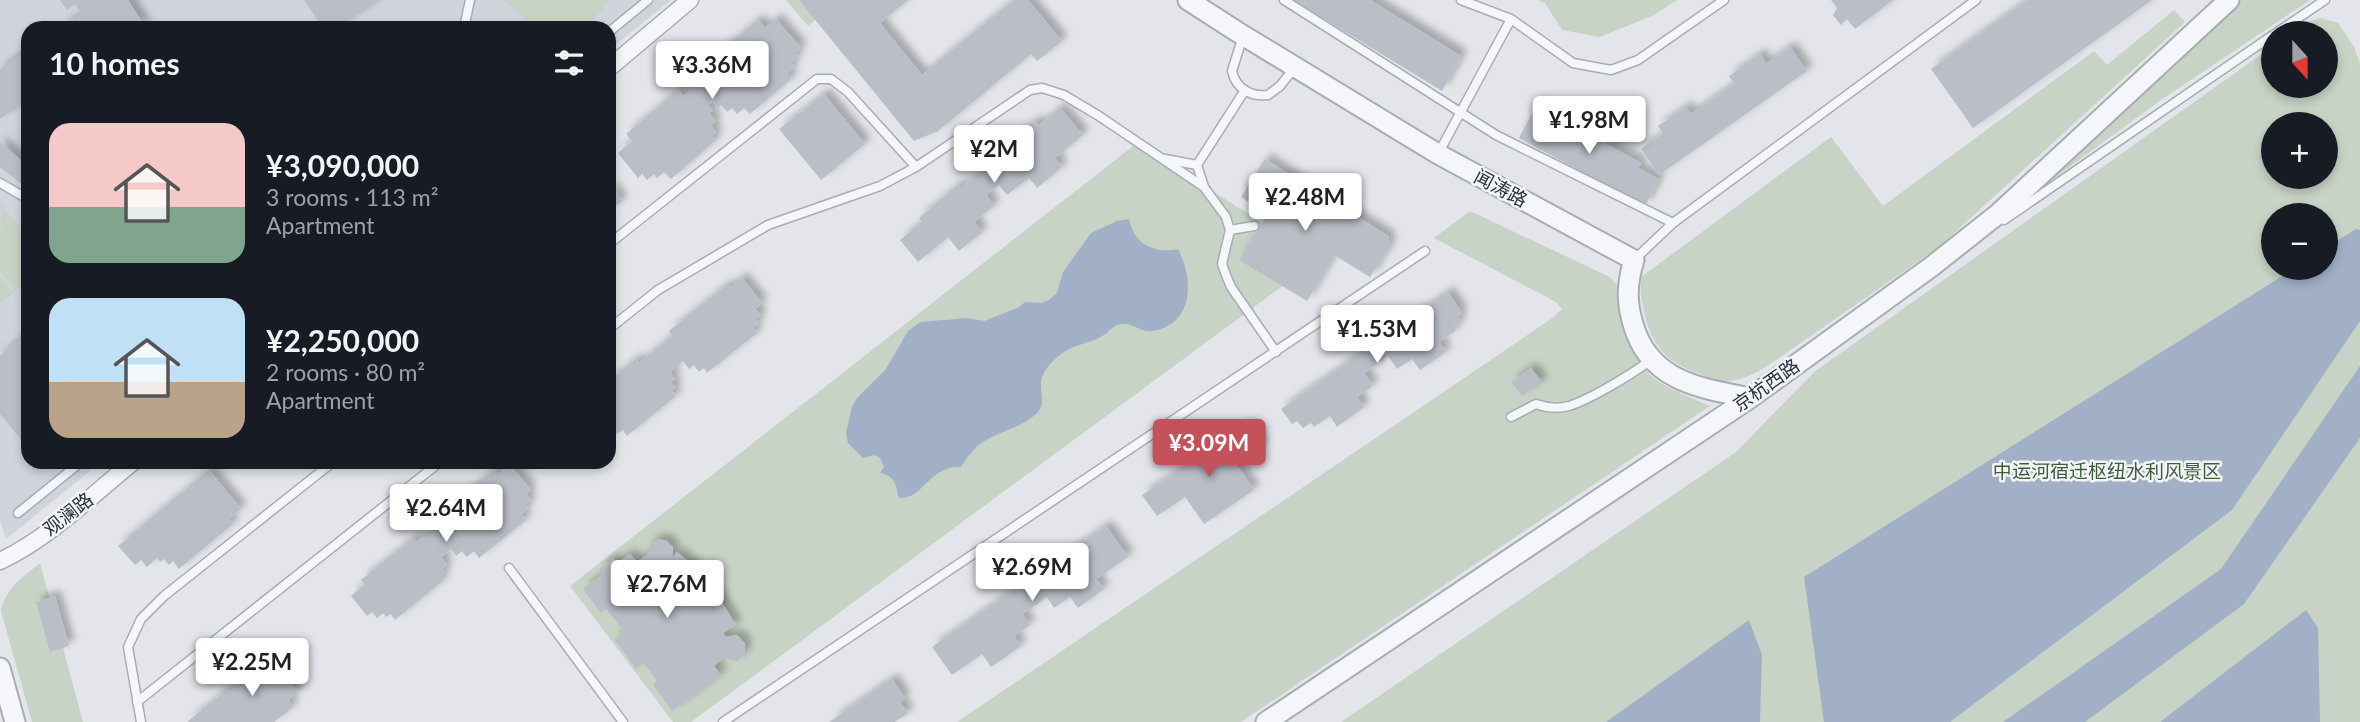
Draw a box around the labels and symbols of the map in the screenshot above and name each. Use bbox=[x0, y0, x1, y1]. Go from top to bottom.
north arrow bbox=[2261, 21, 2338, 98]
pin: ¥3.36M bbox=[655, 42, 769, 101]
pin: ¥1.98M bbox=[1532, 96, 1646, 156]
pin: ¥2M bbox=[960, 125, 1028, 185]
street label: 闻涛路 bbox=[1471, 164, 1532, 211]
pin: ¥2.48M bbox=[1248, 174, 1362, 233]
pin: ¥1.53M bbox=[1320, 306, 1434, 365]
street label: 京杭西路 bbox=[1728, 353, 1803, 416]
pin: ¥3.09M bbox=[1152, 420, 1266, 479]
park label: 中运河宿迁枢纽水利风景区 bbox=[1993, 459, 2221, 482]
pin: ¥2.64M bbox=[389, 484, 503, 544]
street label: 观澜路 bbox=[38, 487, 97, 540]
pin: ¥2.69M bbox=[975, 544, 1089, 603]
pin: ¥2.76M bbox=[610, 560, 724, 620]
pin: ¥2.25M bbox=[195, 638, 309, 698]

